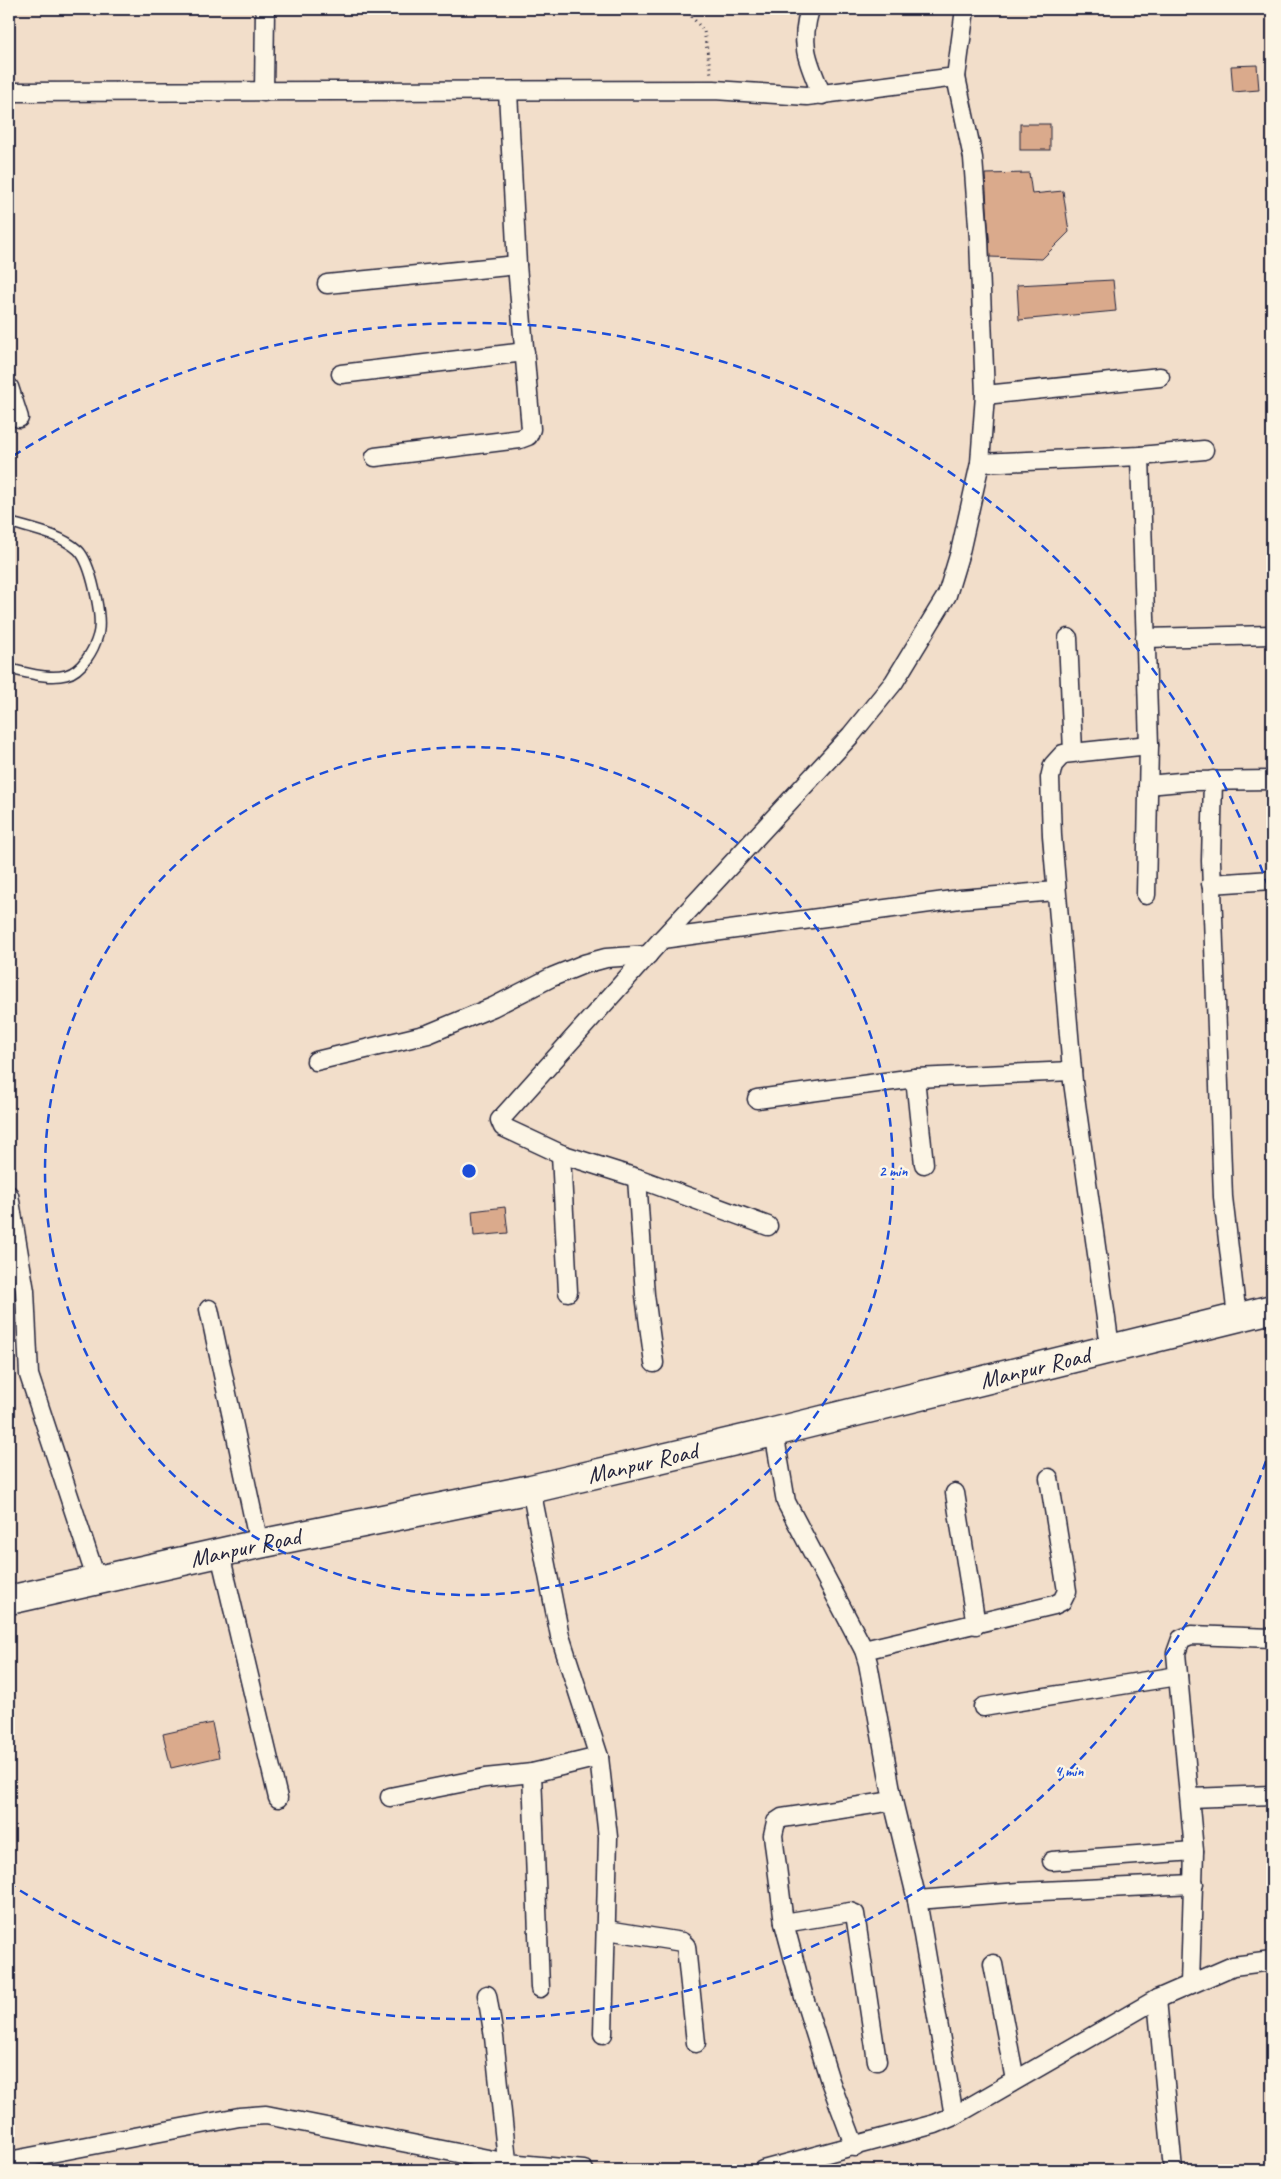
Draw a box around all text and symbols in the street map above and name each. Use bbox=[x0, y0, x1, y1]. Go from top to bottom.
centre of rings bbox=[460, 1162, 478, 1180]
text: 2 min bbox=[879, 1162, 908, 1181]
street label: Manpur Road bbox=[977, 1339, 1096, 1396]
street label: Manpur Road bbox=[584, 1435, 704, 1490]
street label: Manpur Road bbox=[187, 1520, 306, 1574]
text: 4 min bbox=[1055, 1762, 1084, 1781]

